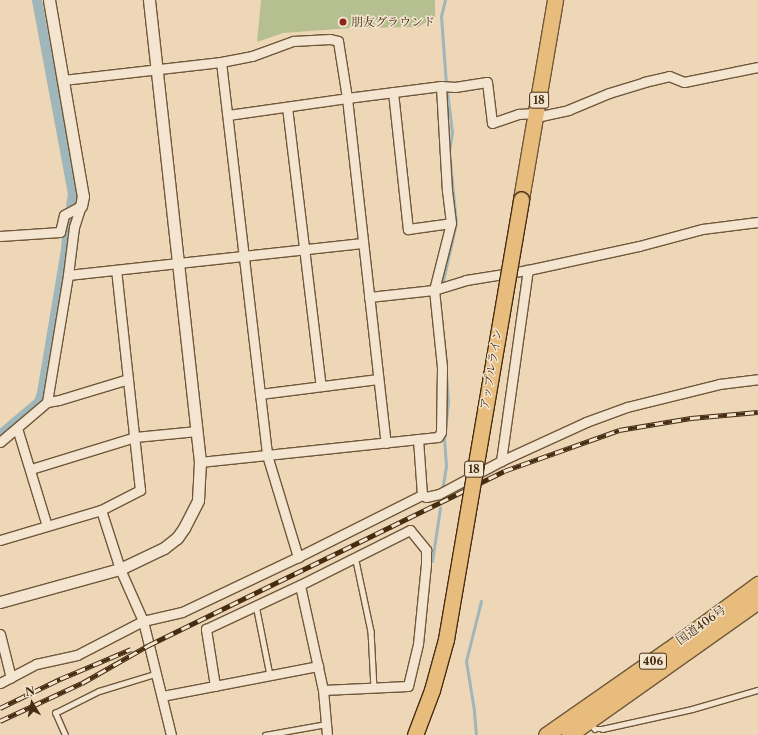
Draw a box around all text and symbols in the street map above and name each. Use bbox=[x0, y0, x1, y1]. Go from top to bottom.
place label: 朋友グラウンド bbox=[351, 15, 435, 29]
marker: 朋友グラウンド bbox=[338, 17, 348, 27]
road number: 18 bbox=[529, 91, 549, 109]
street label: アップルライン bbox=[477, 326, 505, 412]
road number: 18 bbox=[464, 460, 484, 478]
street label: 国道406号 bbox=[673, 602, 729, 648]
road number: 406 bbox=[638, 652, 668, 670]
north arrow bbox=[12, 683, 52, 723]
text: N bbox=[24, 683, 36, 699]

